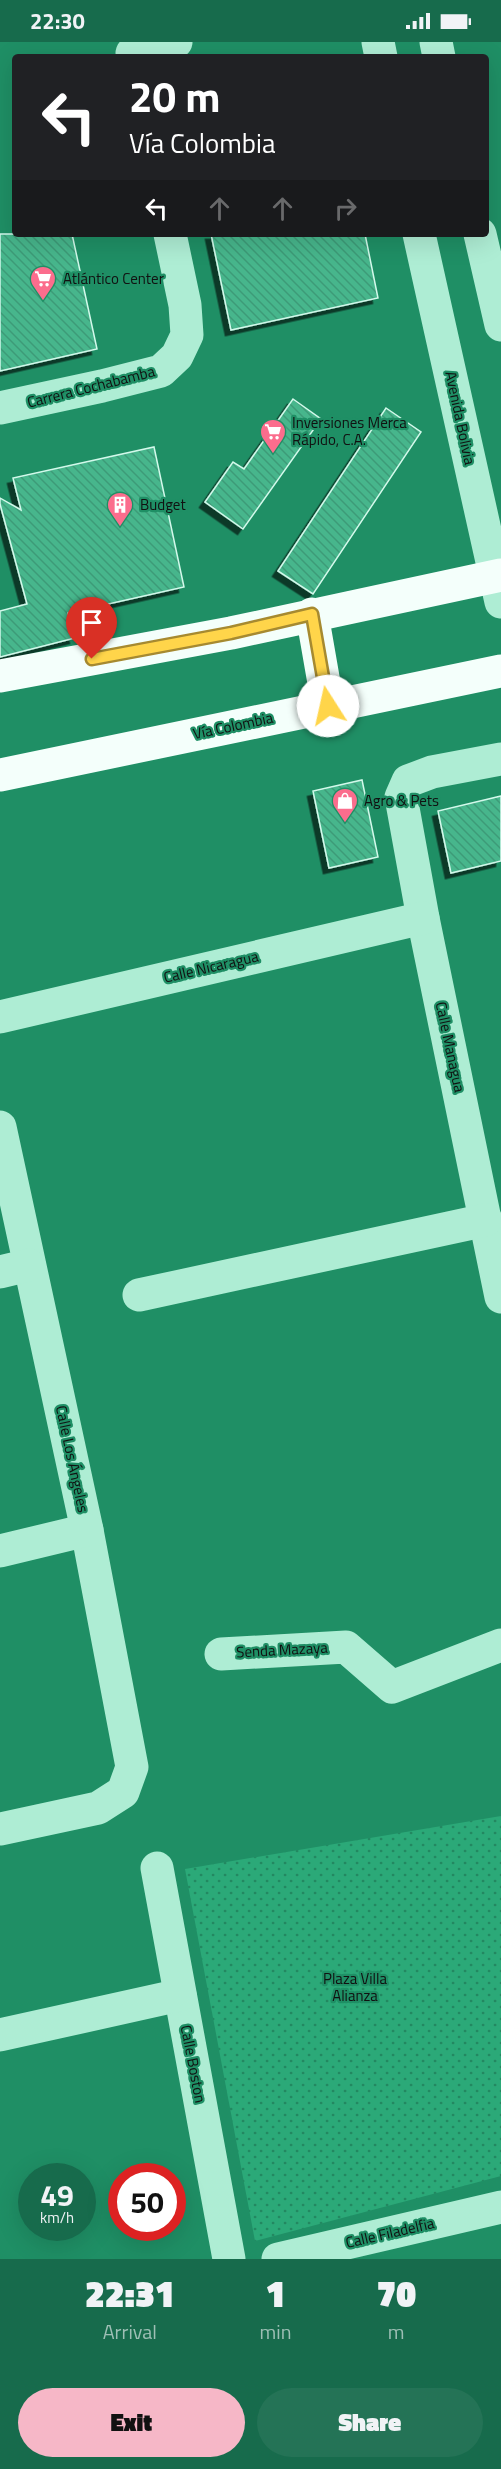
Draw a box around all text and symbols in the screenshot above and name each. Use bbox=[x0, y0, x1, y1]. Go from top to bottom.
text: 22:30 bbox=[30, 4, 85, 38]
text: 20 m bbox=[129, 64, 221, 128]
icon: left bbox=[30, 78, 108, 156]
text: Vía Colombia bbox=[129, 122, 275, 163]
icon: left bbox=[140, 192, 173, 225]
icon: ahead bbox=[203, 192, 236, 225]
icon: ahead bbox=[266, 192, 299, 225]
icon: right bbox=[329, 192, 362, 225]
supermarket icon: Atlántico Center bbox=[28, 264, 58, 302]
place label: Atlántico Center bbox=[63, 267, 164, 290]
street label: Carrera Cochabamba bbox=[25, 359, 158, 414]
street label: Avenida Bolivia bbox=[439, 369, 482, 467]
place label: Inversiones Merca Rápido, C.A. bbox=[292, 411, 407, 451]
supermarket icon: Inversiones Merca Rápido, C.A. bbox=[258, 417, 288, 455]
building icon: Budget bbox=[105, 490, 135, 528]
place label: Budget bbox=[140, 493, 186, 516]
pin bbox=[66, 597, 117, 659]
icon: arrive bbox=[75, 606, 108, 639]
position arrow bbox=[296, 674, 360, 738]
street label: Vía Colombia bbox=[191, 706, 276, 745]
shop icon: Agro & Pets bbox=[330, 786, 360, 824]
place label: Agro & Pets bbox=[364, 789, 439, 812]
street label: Calle Nicaragua bbox=[161, 944, 261, 989]
street label: Calle Managua bbox=[430, 999, 471, 1095]
street label: Calle Los Ángeles bbox=[50, 1403, 95, 1515]
street label: Senda Mazaya bbox=[236, 1636, 329, 1663]
park label: Plaza Villa Alianza bbox=[323, 1967, 387, 2007]
street label: Calle Boston bbox=[175, 2023, 212, 2105]
speed limit sign: 50 bbox=[108, 2163, 186, 2241]
text: 49 bbox=[40, 2172, 74, 2218]
text: km/h bbox=[40, 2206, 74, 2229]
street label: Calle Filadelfia bbox=[343, 2211, 437, 2254]
text: 22:31 bbox=[85, 2266, 175, 2321]
text: 1 bbox=[266, 2266, 285, 2321]
text: 70 bbox=[376, 2266, 416, 2321]
text: Arrival bbox=[103, 2316, 157, 2347]
text: min bbox=[260, 2316, 291, 2347]
text: m bbox=[388, 2316, 405, 2347]
button: Exit bbox=[18, 2388, 245, 2457]
button: Share bbox=[257, 2388, 483, 2457]

